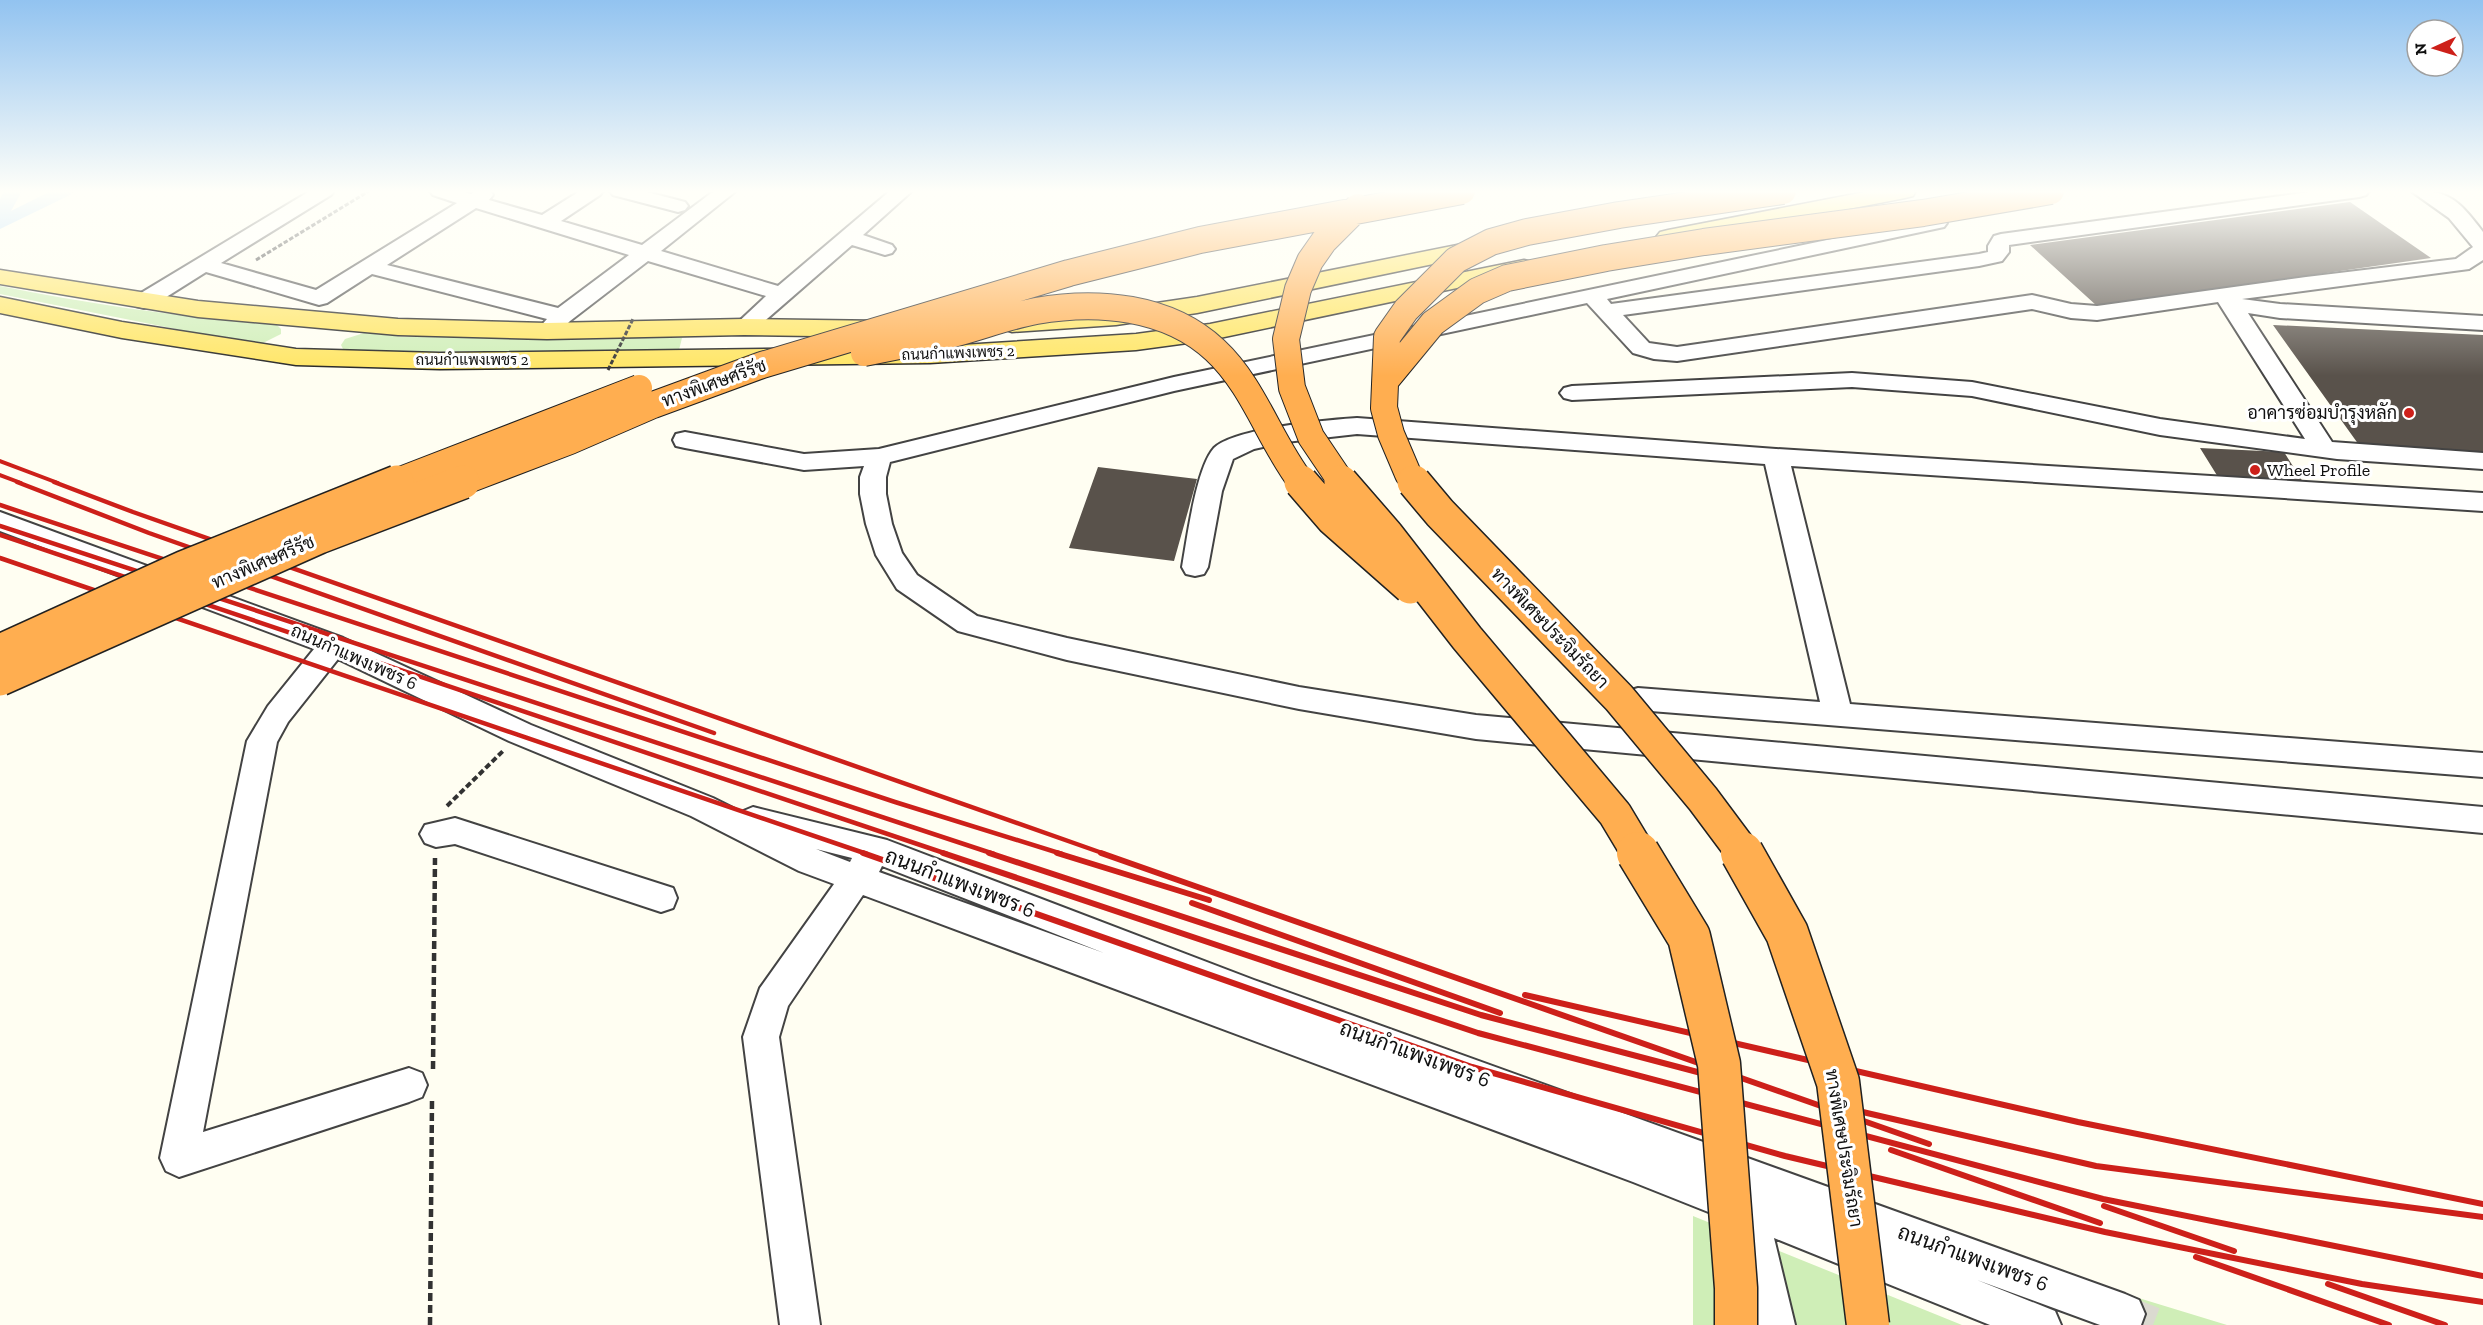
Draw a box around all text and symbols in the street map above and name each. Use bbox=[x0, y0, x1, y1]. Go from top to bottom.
north arrow bbox=[2405, 18, 2465, 78]
text: N bbox=[2411, 42, 2430, 56]
street label: ถนนกำแพงเพชร 2 bbox=[901, 342, 1015, 364]
street label: ถนนกำแพงเพชร 2 bbox=[416, 351, 529, 369]
street label: ทางพิเศษศรีรัช bbox=[658, 352, 769, 412]
place label: อาคารซ่อมบำรุงหลัก bbox=[2247, 401, 2397, 425]
marker: อาคารซ่อมบำรุงหลัก bbox=[2402, 406, 2416, 420]
place label: Wheel Profile bbox=[2267, 459, 2370, 481]
marker: Wheel Profile bbox=[2248, 463, 2262, 477]
street label: ทางพิเศษศรีรัช bbox=[208, 529, 318, 594]
street label: ทางพิเศษประจิมรัถยา bbox=[1487, 563, 1613, 693]
street label: ถนนกำแพงเพชร 6 bbox=[287, 619, 421, 695]
street label: ถนนกำแพงเพชร 6 bbox=[882, 842, 1039, 923]
street label: ถนนกำแพงเพชร 6 bbox=[1336, 1015, 1494, 1092]
street label: ทางพิเศษประจิมรัถยา bbox=[1821, 1067, 1867, 1229]
street label: ถนนกำแพงเพชร 6 bbox=[1894, 1219, 2052, 1296]

